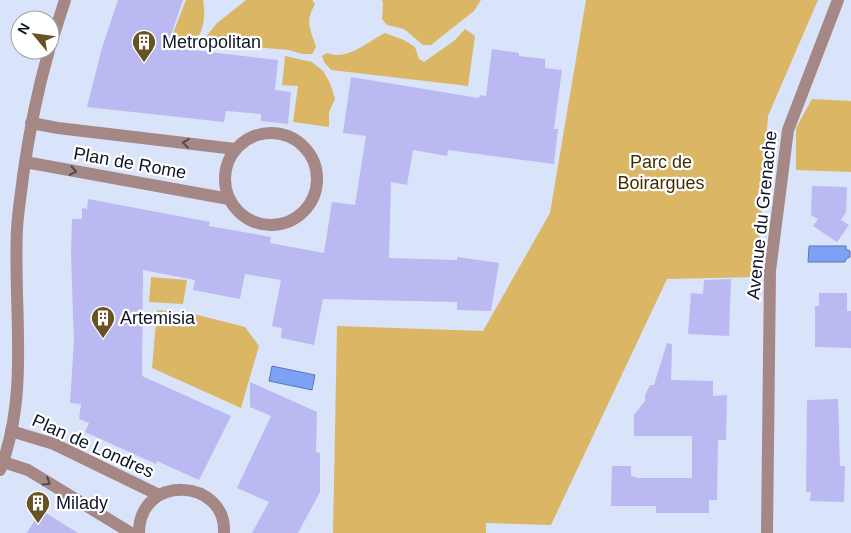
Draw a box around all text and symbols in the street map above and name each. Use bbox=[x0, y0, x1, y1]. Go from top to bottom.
north arrow bbox=[10, 10, 60, 60]
text: N bbox=[14, 20, 33, 37]
building icon: Metropolitan bbox=[131, 29, 157, 63]
place label: Metropolitan bbox=[162, 32, 261, 52]
street label: Avenue du Grenache bbox=[743, 130, 781, 300]
one-way arrow bbox=[182, 139, 190, 149]
street label: Plan de Rome bbox=[72, 143, 188, 183]
park label: Parc de Boirargues bbox=[617, 152, 705, 193]
one-way arrow bbox=[69, 165, 78, 175]
building icon: Artemisia bbox=[90, 305, 116, 339]
place label: Artemisia bbox=[120, 308, 196, 328]
street label: Plan de Londres bbox=[29, 410, 157, 482]
one-way arrow bbox=[42, 475, 51, 485]
building icon: Milady bbox=[25, 490, 51, 524]
place label: Milady bbox=[56, 493, 108, 513]

